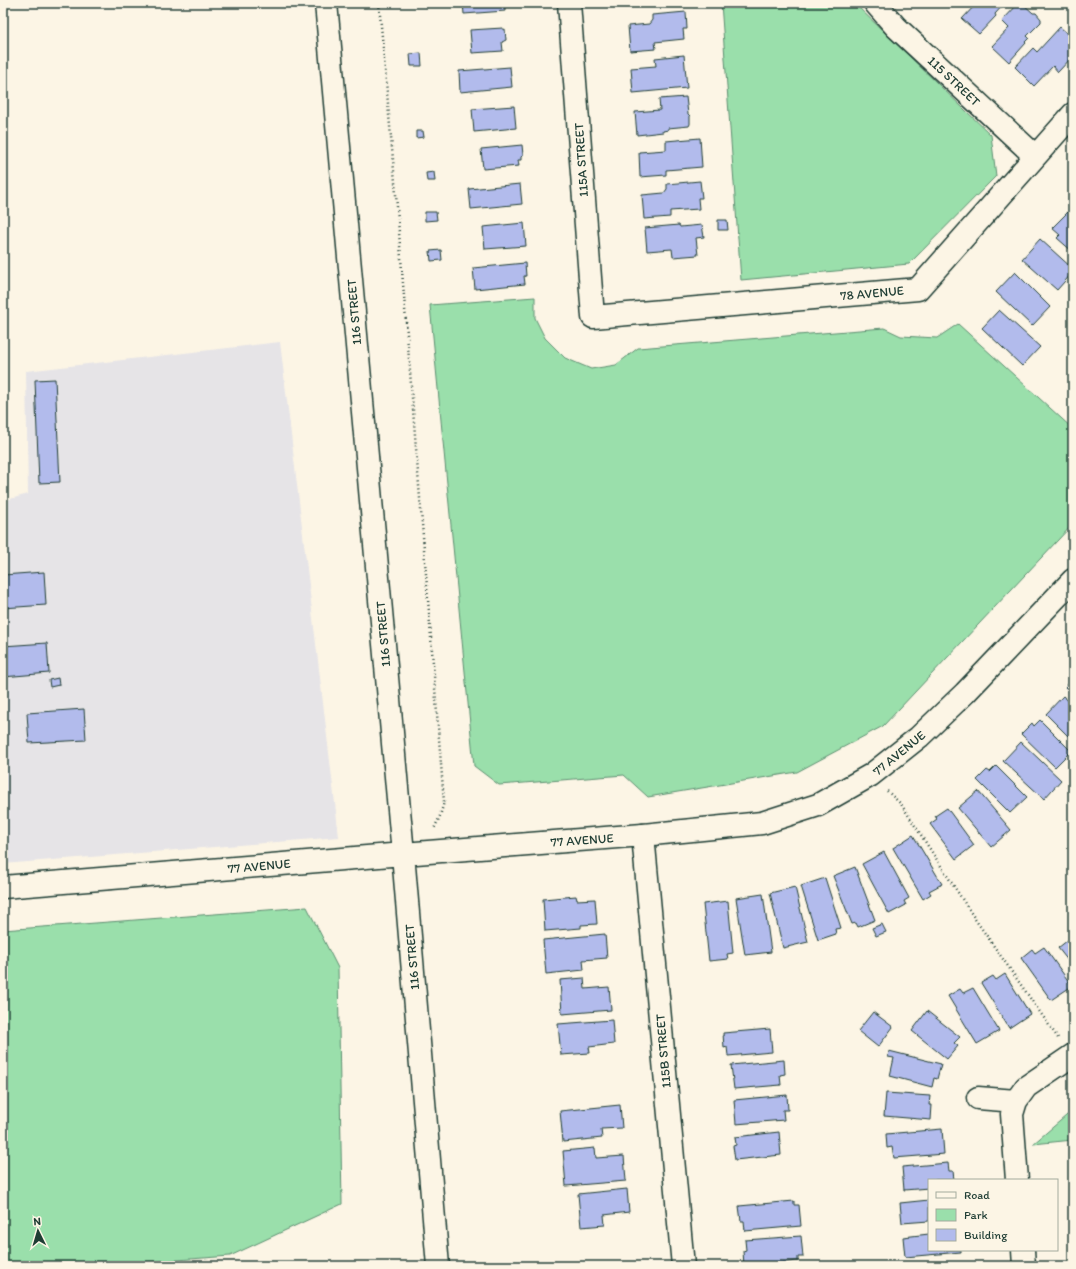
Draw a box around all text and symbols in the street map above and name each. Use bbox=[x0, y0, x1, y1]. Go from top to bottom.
street label: 115 STREET bbox=[925, 53, 984, 110]
street label: 115A STREET bbox=[571, 122, 591, 198]
street label: 116 STREET bbox=[344, 278, 364, 346]
street label: 78 AVENUE bbox=[840, 283, 904, 303]
street label: 116 STREET bbox=[373, 600, 393, 668]
street label: 77 AVENUE bbox=[870, 727, 928, 779]
street label: 77 AVENUE bbox=[550, 830, 614, 850]
street label: 77 AVENUE bbox=[227, 856, 291, 876]
street label: 116 STREET bbox=[402, 923, 422, 991]
street label: 115B STREET bbox=[652, 1013, 674, 1089]
legend bbox=[928, 1179, 1058, 1251]
text: Road bbox=[964, 1188, 990, 1202]
text: Park bbox=[964, 1208, 988, 1222]
north arrow bbox=[18, 1211, 58, 1251]
text: N bbox=[33, 1215, 41, 1228]
text: Building bbox=[964, 1228, 1008, 1242]

